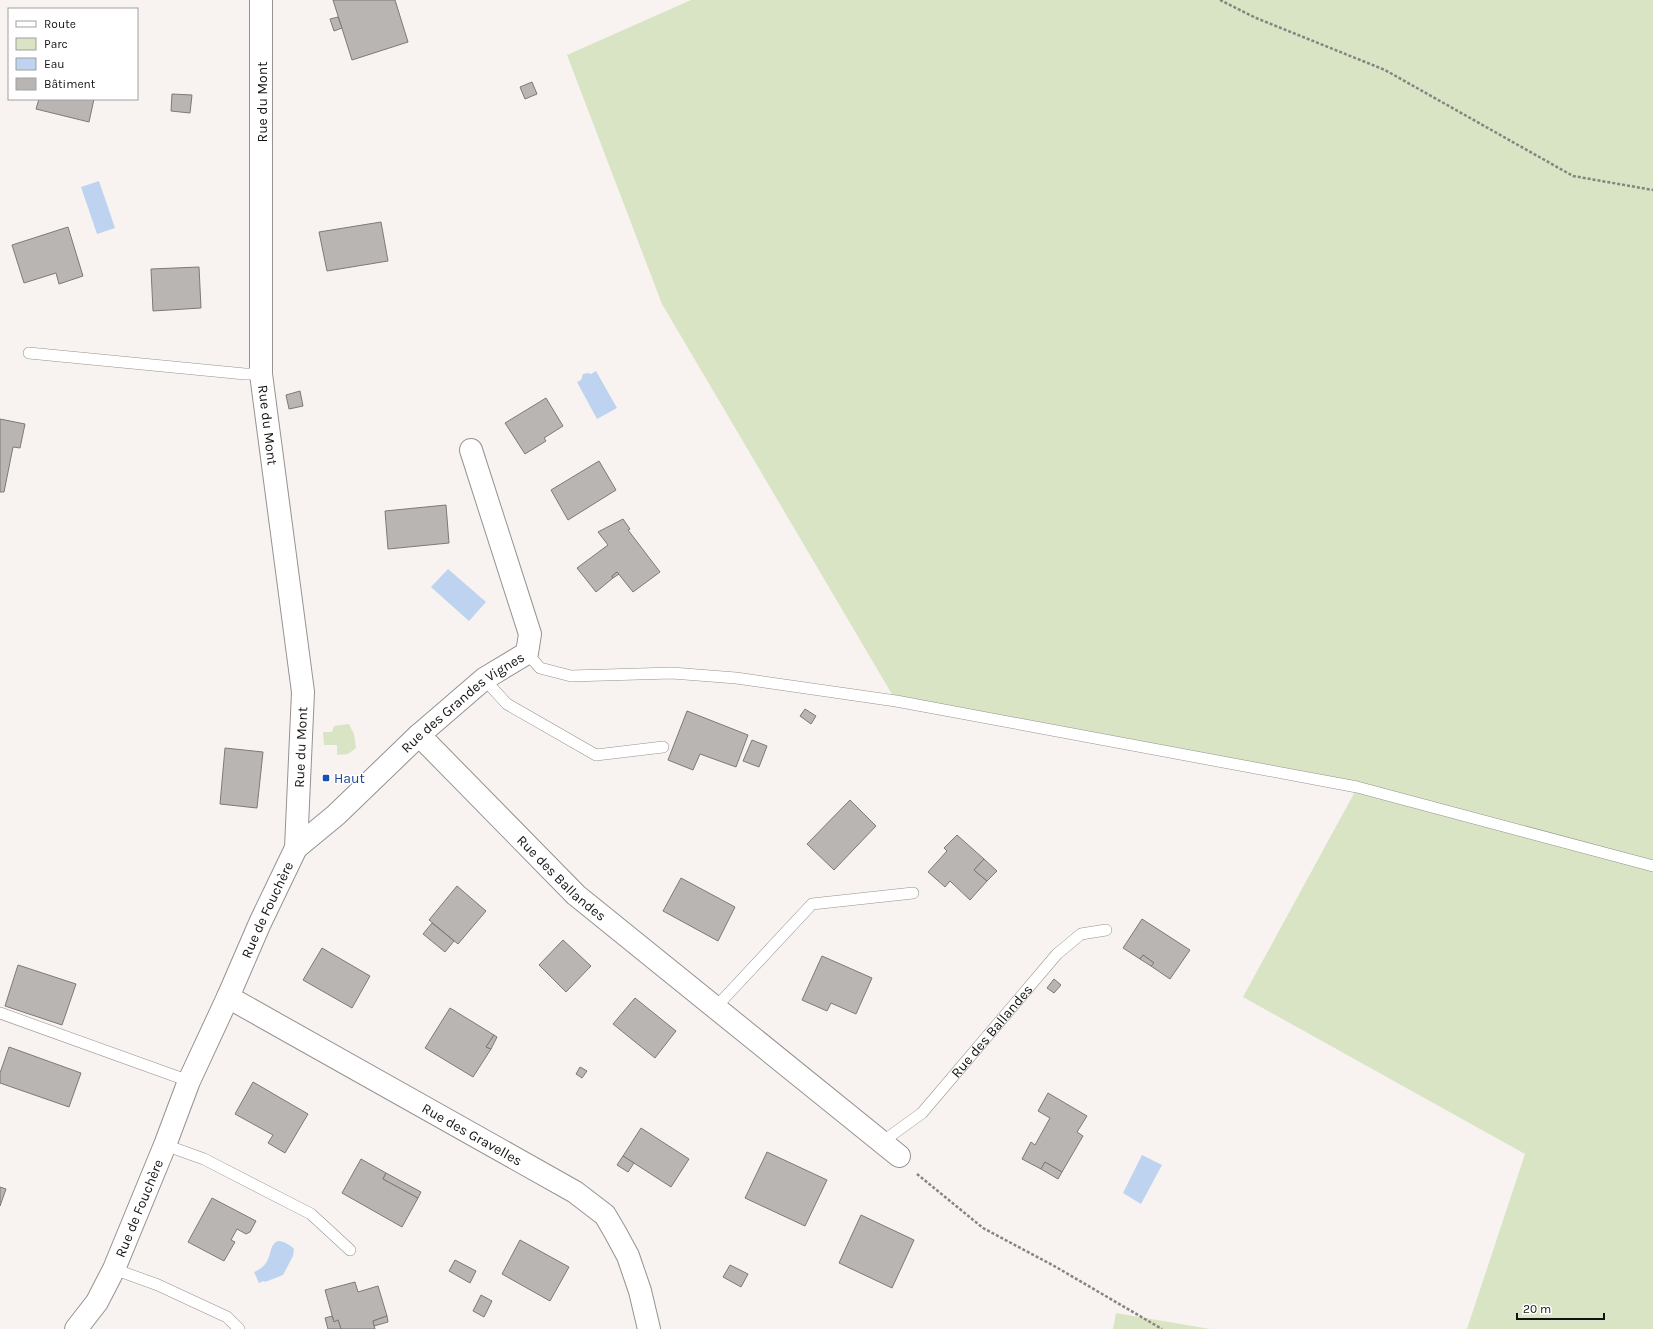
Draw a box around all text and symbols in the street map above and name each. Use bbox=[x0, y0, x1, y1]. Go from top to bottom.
legend bbox=[8, 8, 138, 100]
text: Route bbox=[44, 17, 76, 31]
text: Parc bbox=[44, 37, 68, 51]
text: Eau bbox=[44, 57, 65, 71]
street label: Rue du Mont bbox=[254, 62, 271, 142]
text: Bâtiment bbox=[44, 77, 96, 91]
street label: Rue du Mont bbox=[254, 384, 281, 466]
street label: Rue des Grandes Vignes bbox=[398, 649, 528, 757]
street label: Rue du Mont bbox=[291, 706, 311, 788]
place label: Haut bbox=[334, 770, 365, 787]
marker: Haut bbox=[321, 773, 331, 783]
street label: Rue des Ballandes bbox=[513, 832, 609, 925]
street label: Rue de Fouchère bbox=[238, 859, 297, 961]
street label: Rue des Ballandes bbox=[948, 981, 1036, 1081]
street label: Rue des Gravelles bbox=[419, 1100, 525, 1170]
street label: Rue de Fouchère bbox=[112, 1157, 167, 1260]
scale bar bbox=[1517, 1295, 1604, 1321]
text: 20 m bbox=[1523, 1302, 1551, 1316]

